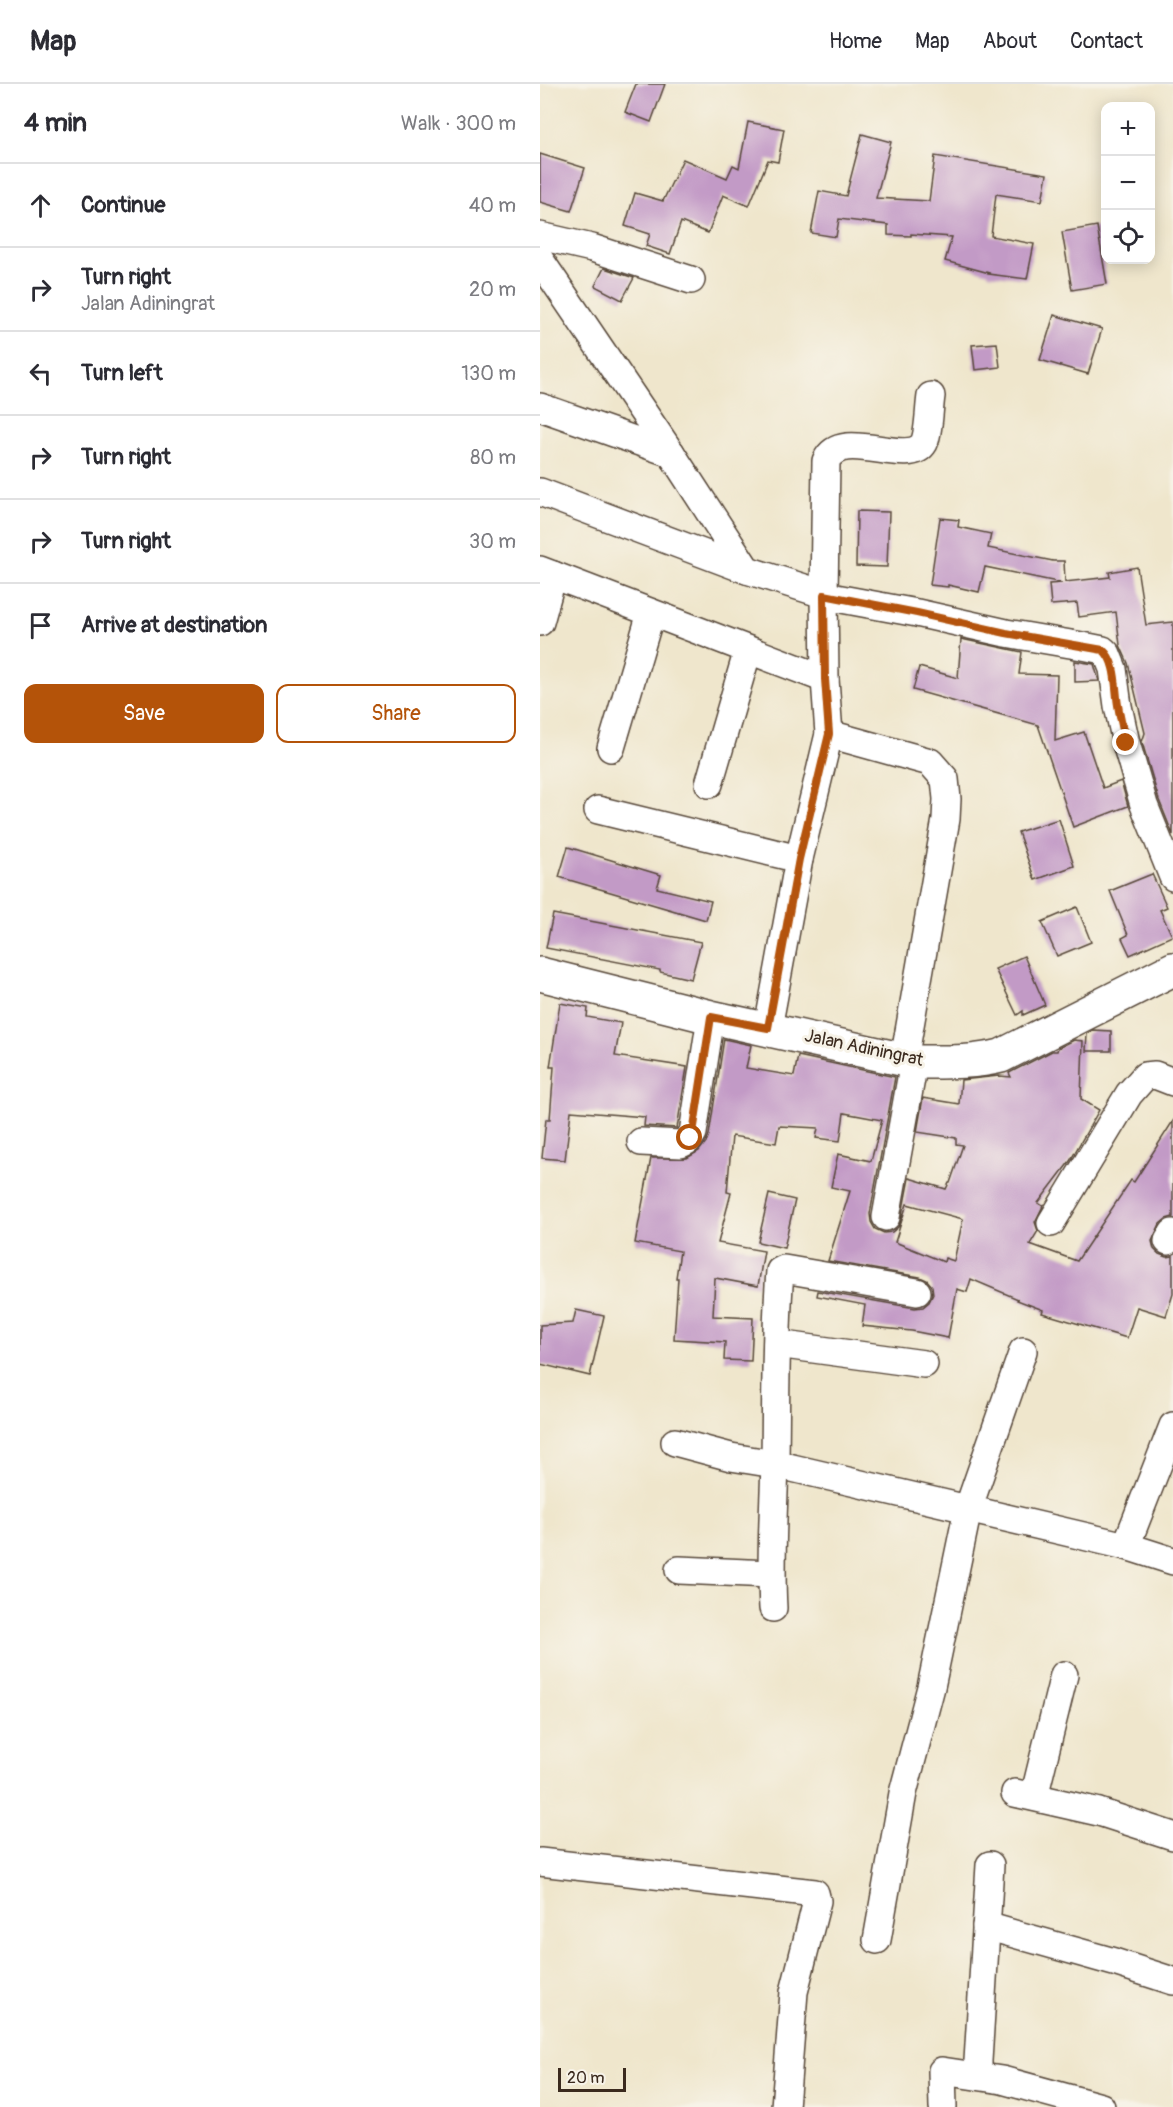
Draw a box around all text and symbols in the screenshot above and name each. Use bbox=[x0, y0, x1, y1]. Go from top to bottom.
text: Map bbox=[30, 24, 76, 59]
text: Home bbox=[829, 28, 882, 55]
text: Map bbox=[915, 28, 950, 55]
text: About bbox=[983, 28, 1037, 55]
text: Contact bbox=[1070, 28, 1143, 55]
map controls bbox=[1101, 102, 1155, 264]
button: + bbox=[1101, 102, 1155, 156]
text: 4 min bbox=[24, 107, 87, 139]
text: Walk · 300 m bbox=[401, 111, 516, 136]
button: − bbox=[1101, 156, 1155, 210]
icon: ahead bbox=[24, 189, 57, 222]
text: Continue bbox=[81, 191, 165, 219]
text: 40 m bbox=[469, 193, 516, 218]
button: locate bbox=[1101, 210, 1155, 264]
text: Turn right bbox=[81, 263, 171, 291]
icon: right bbox=[24, 273, 57, 306]
text: 20 m bbox=[469, 277, 516, 302]
text: Jalan Adiningrat bbox=[81, 291, 215, 316]
icon: left bbox=[24, 357, 57, 390]
text: Turn left bbox=[81, 359, 163, 387]
text: 130 m bbox=[461, 361, 516, 386]
icon: right bbox=[24, 441, 57, 474]
text: Turn right bbox=[81, 443, 171, 471]
text: 80 m bbox=[470, 445, 516, 470]
icon: right bbox=[24, 525, 57, 558]
text: Turn right bbox=[81, 527, 171, 555]
text: 30 m bbox=[469, 529, 516, 554]
icon: arrive bbox=[24, 609, 57, 642]
text: Arrive at destination bbox=[81, 611, 267, 639]
button: Save bbox=[24, 684, 264, 743]
button: Share bbox=[276, 684, 516, 743]
route end bbox=[1112, 729, 1138, 755]
street label: Jalan Adiningrat bbox=[803, 1024, 926, 1072]
route start bbox=[676, 1124, 702, 1150]
scale bar bbox=[558, 2065, 626, 2092]
text: 20 m bbox=[567, 2068, 605, 2088]

